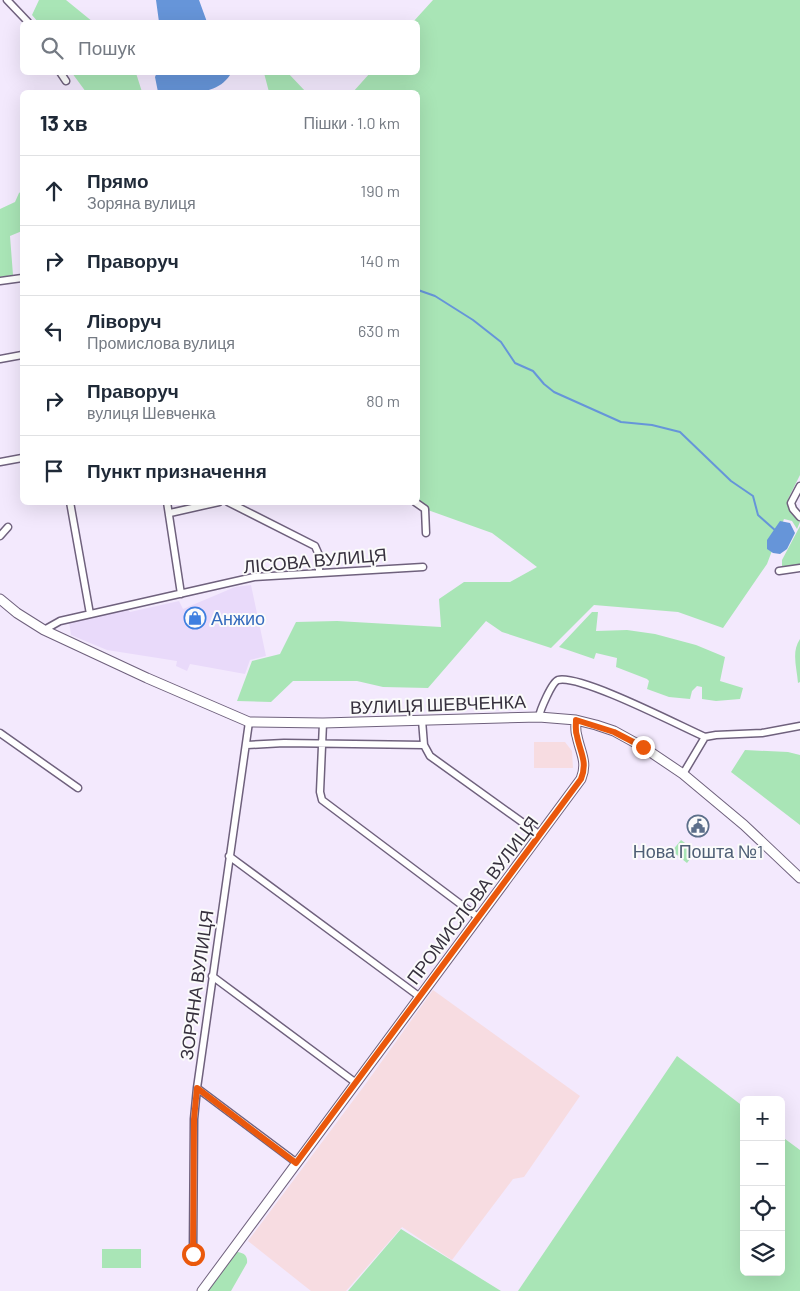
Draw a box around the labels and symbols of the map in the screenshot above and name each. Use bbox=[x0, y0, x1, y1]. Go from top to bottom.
street label: ЛІСОВА ВУЛИЦЯ bbox=[242, 543, 388, 577]
shop icon: Анжио bbox=[183, 606, 207, 630]
place label: Анжио bbox=[211, 607, 265, 629]
street label: ВУЛИЦЯ ШЕВЧЕНКА bbox=[350, 690, 526, 718]
route end bbox=[632, 736, 655, 759]
street label: ПРОМИСЛОВА ВУЛИЦЯ bbox=[402, 812, 542, 988]
public building icon: Нова Пошта №1 bbox=[686, 814, 710, 838]
place label: Нова Пошта №1 bbox=[633, 840, 763, 862]
street label: ЗОРЯНА ВУЛИЦЯ bbox=[175, 909, 217, 1061]
route start bbox=[182, 1243, 205, 1266]

